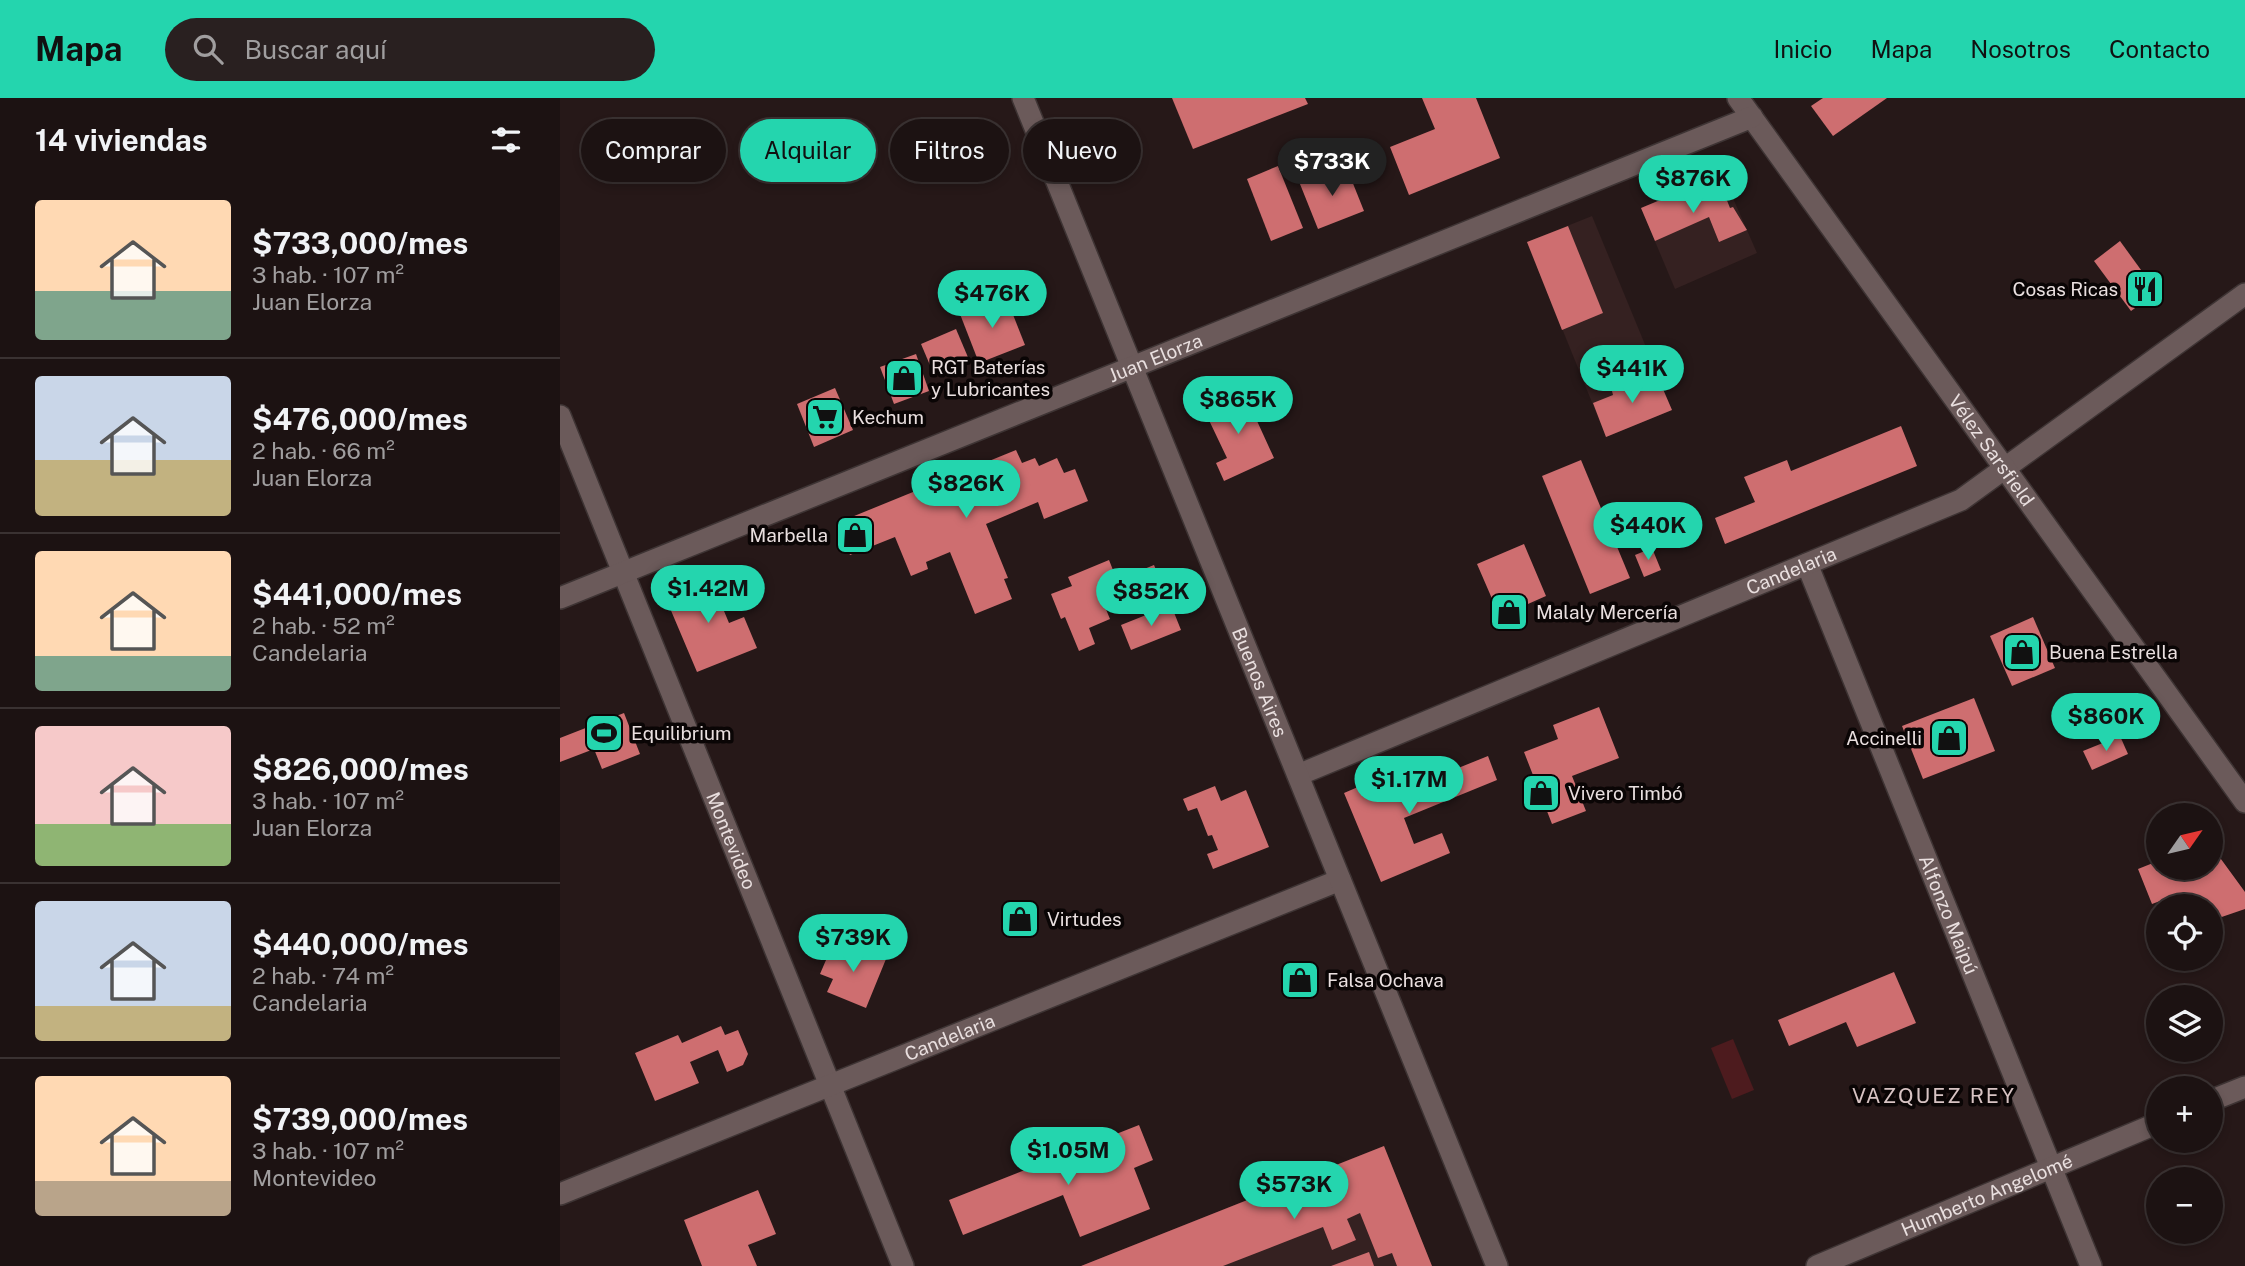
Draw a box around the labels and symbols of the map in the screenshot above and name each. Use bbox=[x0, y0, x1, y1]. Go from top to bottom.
pin: $733K bbox=[1283, 139, 1381, 198]
pin: $876K bbox=[1644, 156, 1742, 215]
restaurant icon: Cosas Ricas bbox=[2124, 268, 2166, 310]
pin: $476K bbox=[943, 271, 1041, 330]
place label: Cosas Ricas bbox=[2012, 278, 2118, 300]
street label: Juan Elorza bbox=[1105, 329, 1206, 387]
pin: $441K bbox=[1583, 345, 1681, 405]
place label: RGT Baterías y Lubricantes bbox=[931, 356, 1050, 400]
shop icon: RGT Baterías y Lubricantes bbox=[883, 357, 925, 399]
pin: $865K bbox=[1189, 376, 1287, 436]
street label: Vélez Sarsfield bbox=[1944, 390, 2039, 510]
supermarket icon: Kechum bbox=[804, 396, 846, 438]
place label: Kechum bbox=[852, 406, 924, 428]
pin: $826K bbox=[917, 460, 1015, 520]
pin: $440K bbox=[1599, 503, 1697, 562]
shop icon: Marbella bbox=[834, 514, 876, 556]
place label: Marbella bbox=[750, 524, 828, 546]
street label: Candelaria bbox=[1743, 542, 1840, 599]
pin: $1.42M bbox=[651, 566, 765, 625]
pin: $852K bbox=[1102, 568, 1200, 628]
shop icon: Malaly Mercería bbox=[1488, 591, 1530, 633]
place label: Malaly Mercería bbox=[1536, 601, 1678, 623]
street label: Buenos Aires bbox=[1228, 624, 1292, 740]
shop icon: Buena Estrella bbox=[2001, 631, 2043, 673]
place label: Buena Estrella bbox=[2049, 641, 2178, 663]
pin: $860K bbox=[2057, 694, 2155, 753]
sports icon: Equilibrium bbox=[583, 712, 625, 754]
shop icon: Accinelli bbox=[1928, 717, 1970, 759]
place label: Equilibrium bbox=[631, 722, 732, 744]
place label: Accinelli bbox=[1846, 727, 1922, 749]
pin: $1.17M bbox=[1352, 756, 1466, 816]
shop icon: Vivero Timbó bbox=[1520, 772, 1562, 814]
place label: Vivero Timbó bbox=[1568, 782, 1683, 804]
street label: Montevideo bbox=[702, 789, 761, 893]
north arrow bbox=[2146, 803, 2222, 880]
street label: Alfonzo Maipú bbox=[1915, 852, 1983, 977]
shop icon: Virtudes bbox=[999, 898, 1041, 940]
place label: Virtudes bbox=[1047, 908, 1122, 930]
pin: $739K bbox=[804, 914, 902, 974]
shop icon: Falsa Ochava bbox=[1279, 959, 1321, 1001]
place label: Falsa Ochava bbox=[1327, 969, 1444, 991]
street label: Candelaria bbox=[901, 1009, 998, 1065]
district label: VAZQUEZ REY bbox=[1852, 1083, 2016, 1108]
pin: $1.05M bbox=[1011, 1128, 1125, 1187]
street label: Humberto Angelomé bbox=[1898, 1149, 2076, 1241]
pin: $573K bbox=[1245, 1162, 1343, 1221]

